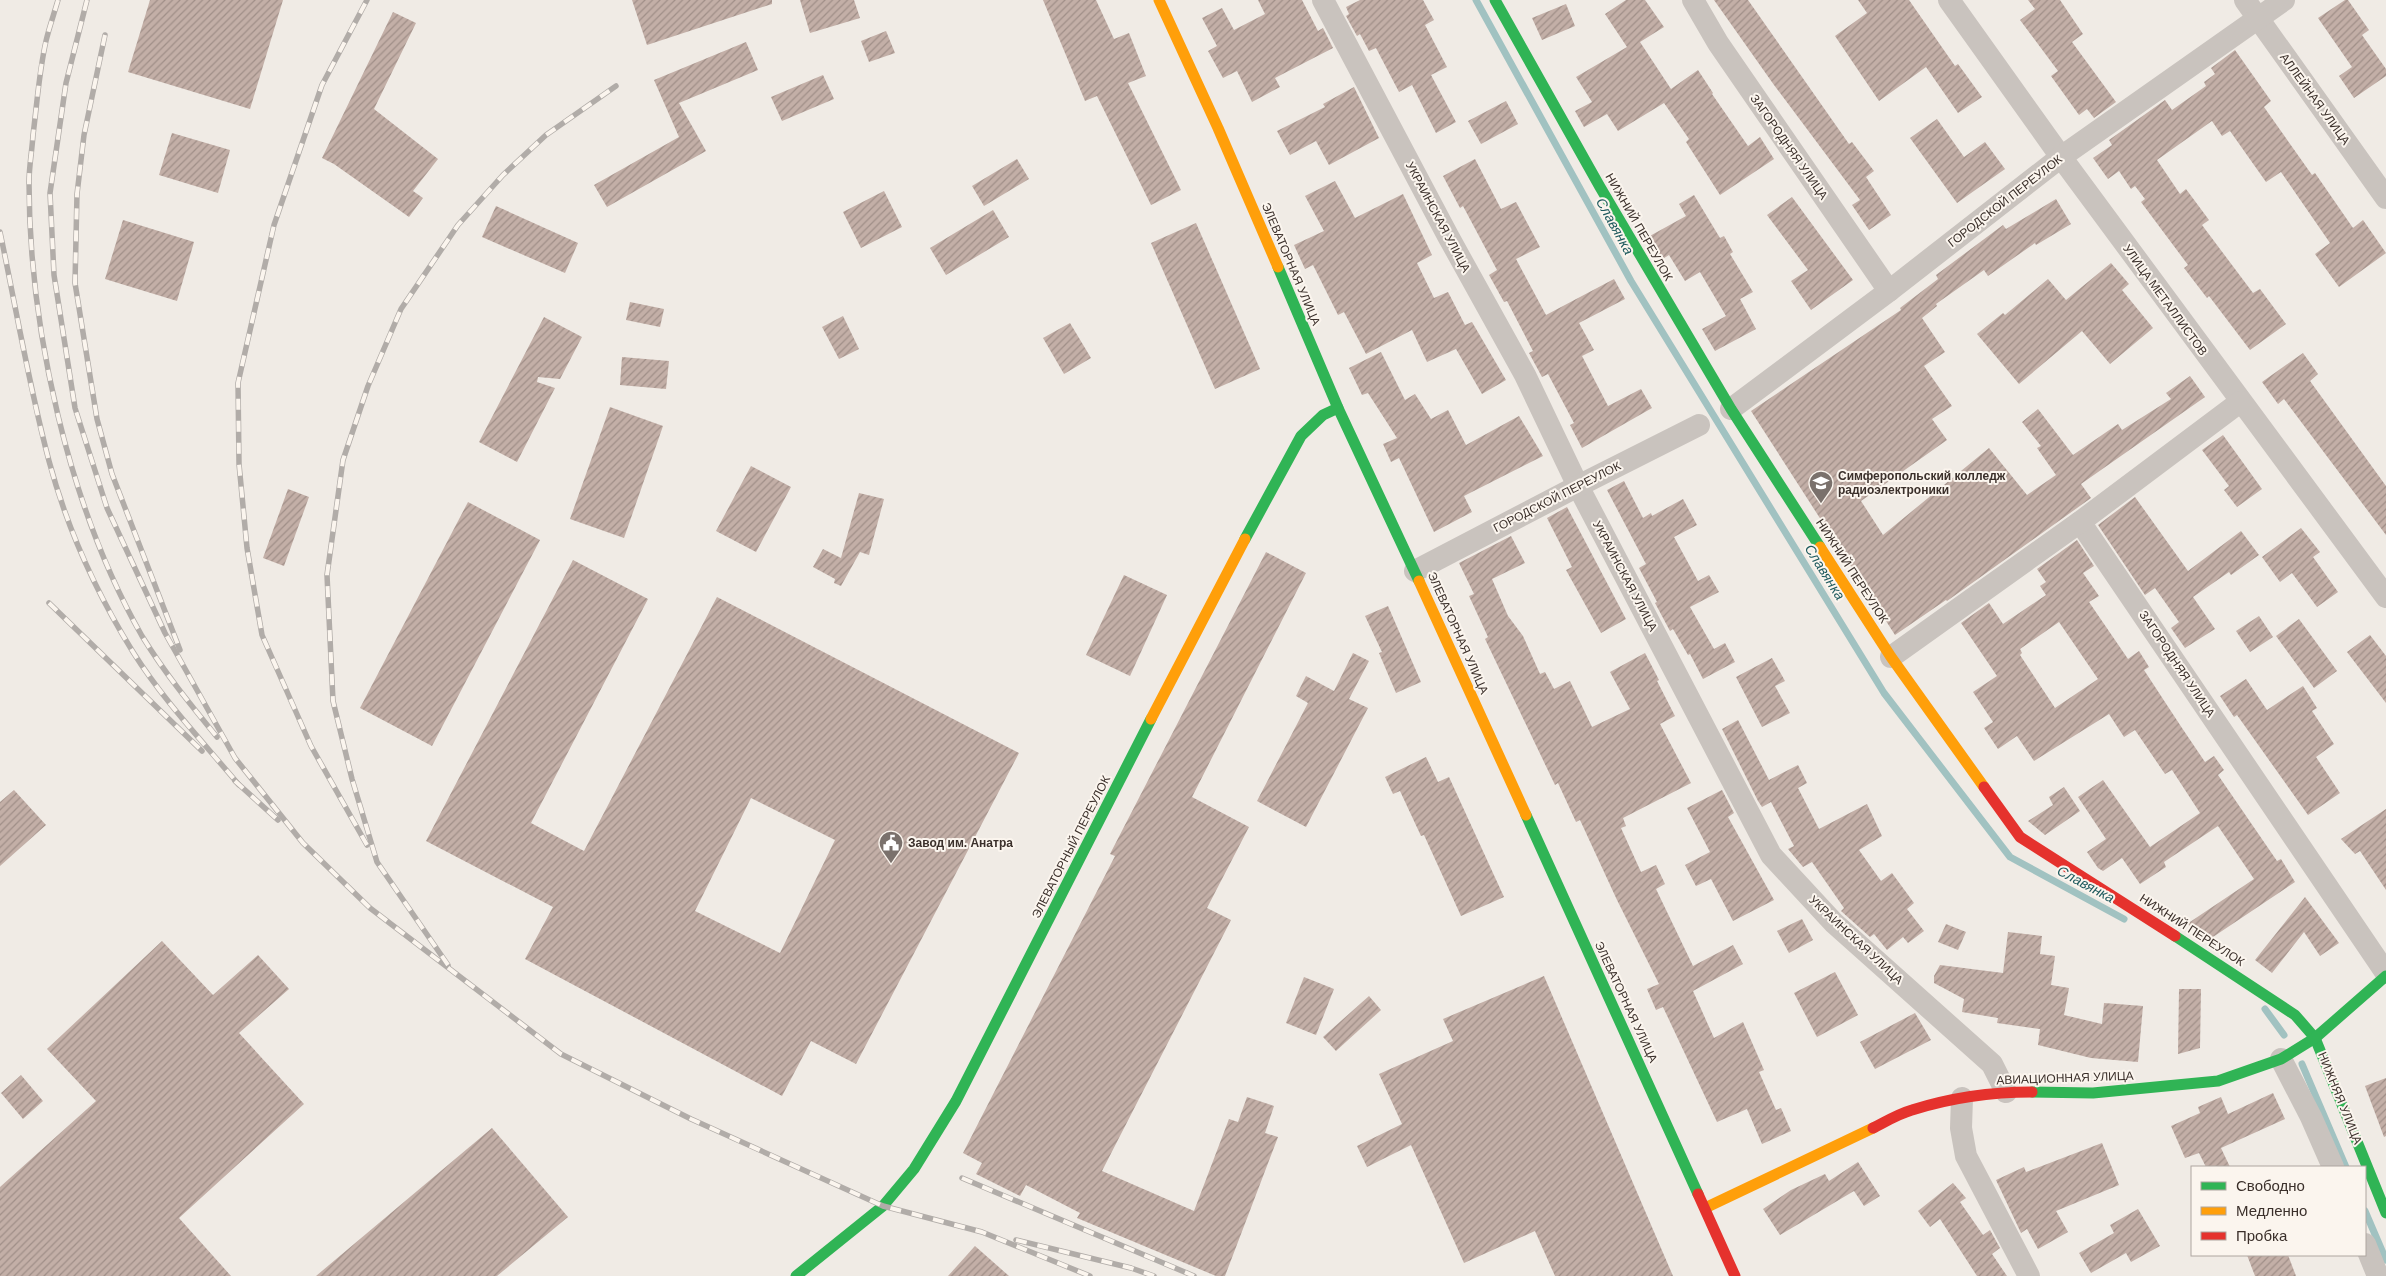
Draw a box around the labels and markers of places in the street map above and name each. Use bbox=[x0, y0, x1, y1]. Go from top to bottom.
place label: Симферопольский колледж радиоэлектроники bbox=[1838, 469, 2006, 497]
school or university icon: Симферопольский колледж радиоэлектроники bbox=[1808, 470, 1834, 504]
public building icon: Завод им. Анатра bbox=[878, 830, 904, 864]
place label: Завод им. Анатра bbox=[908, 836, 1013, 850]

